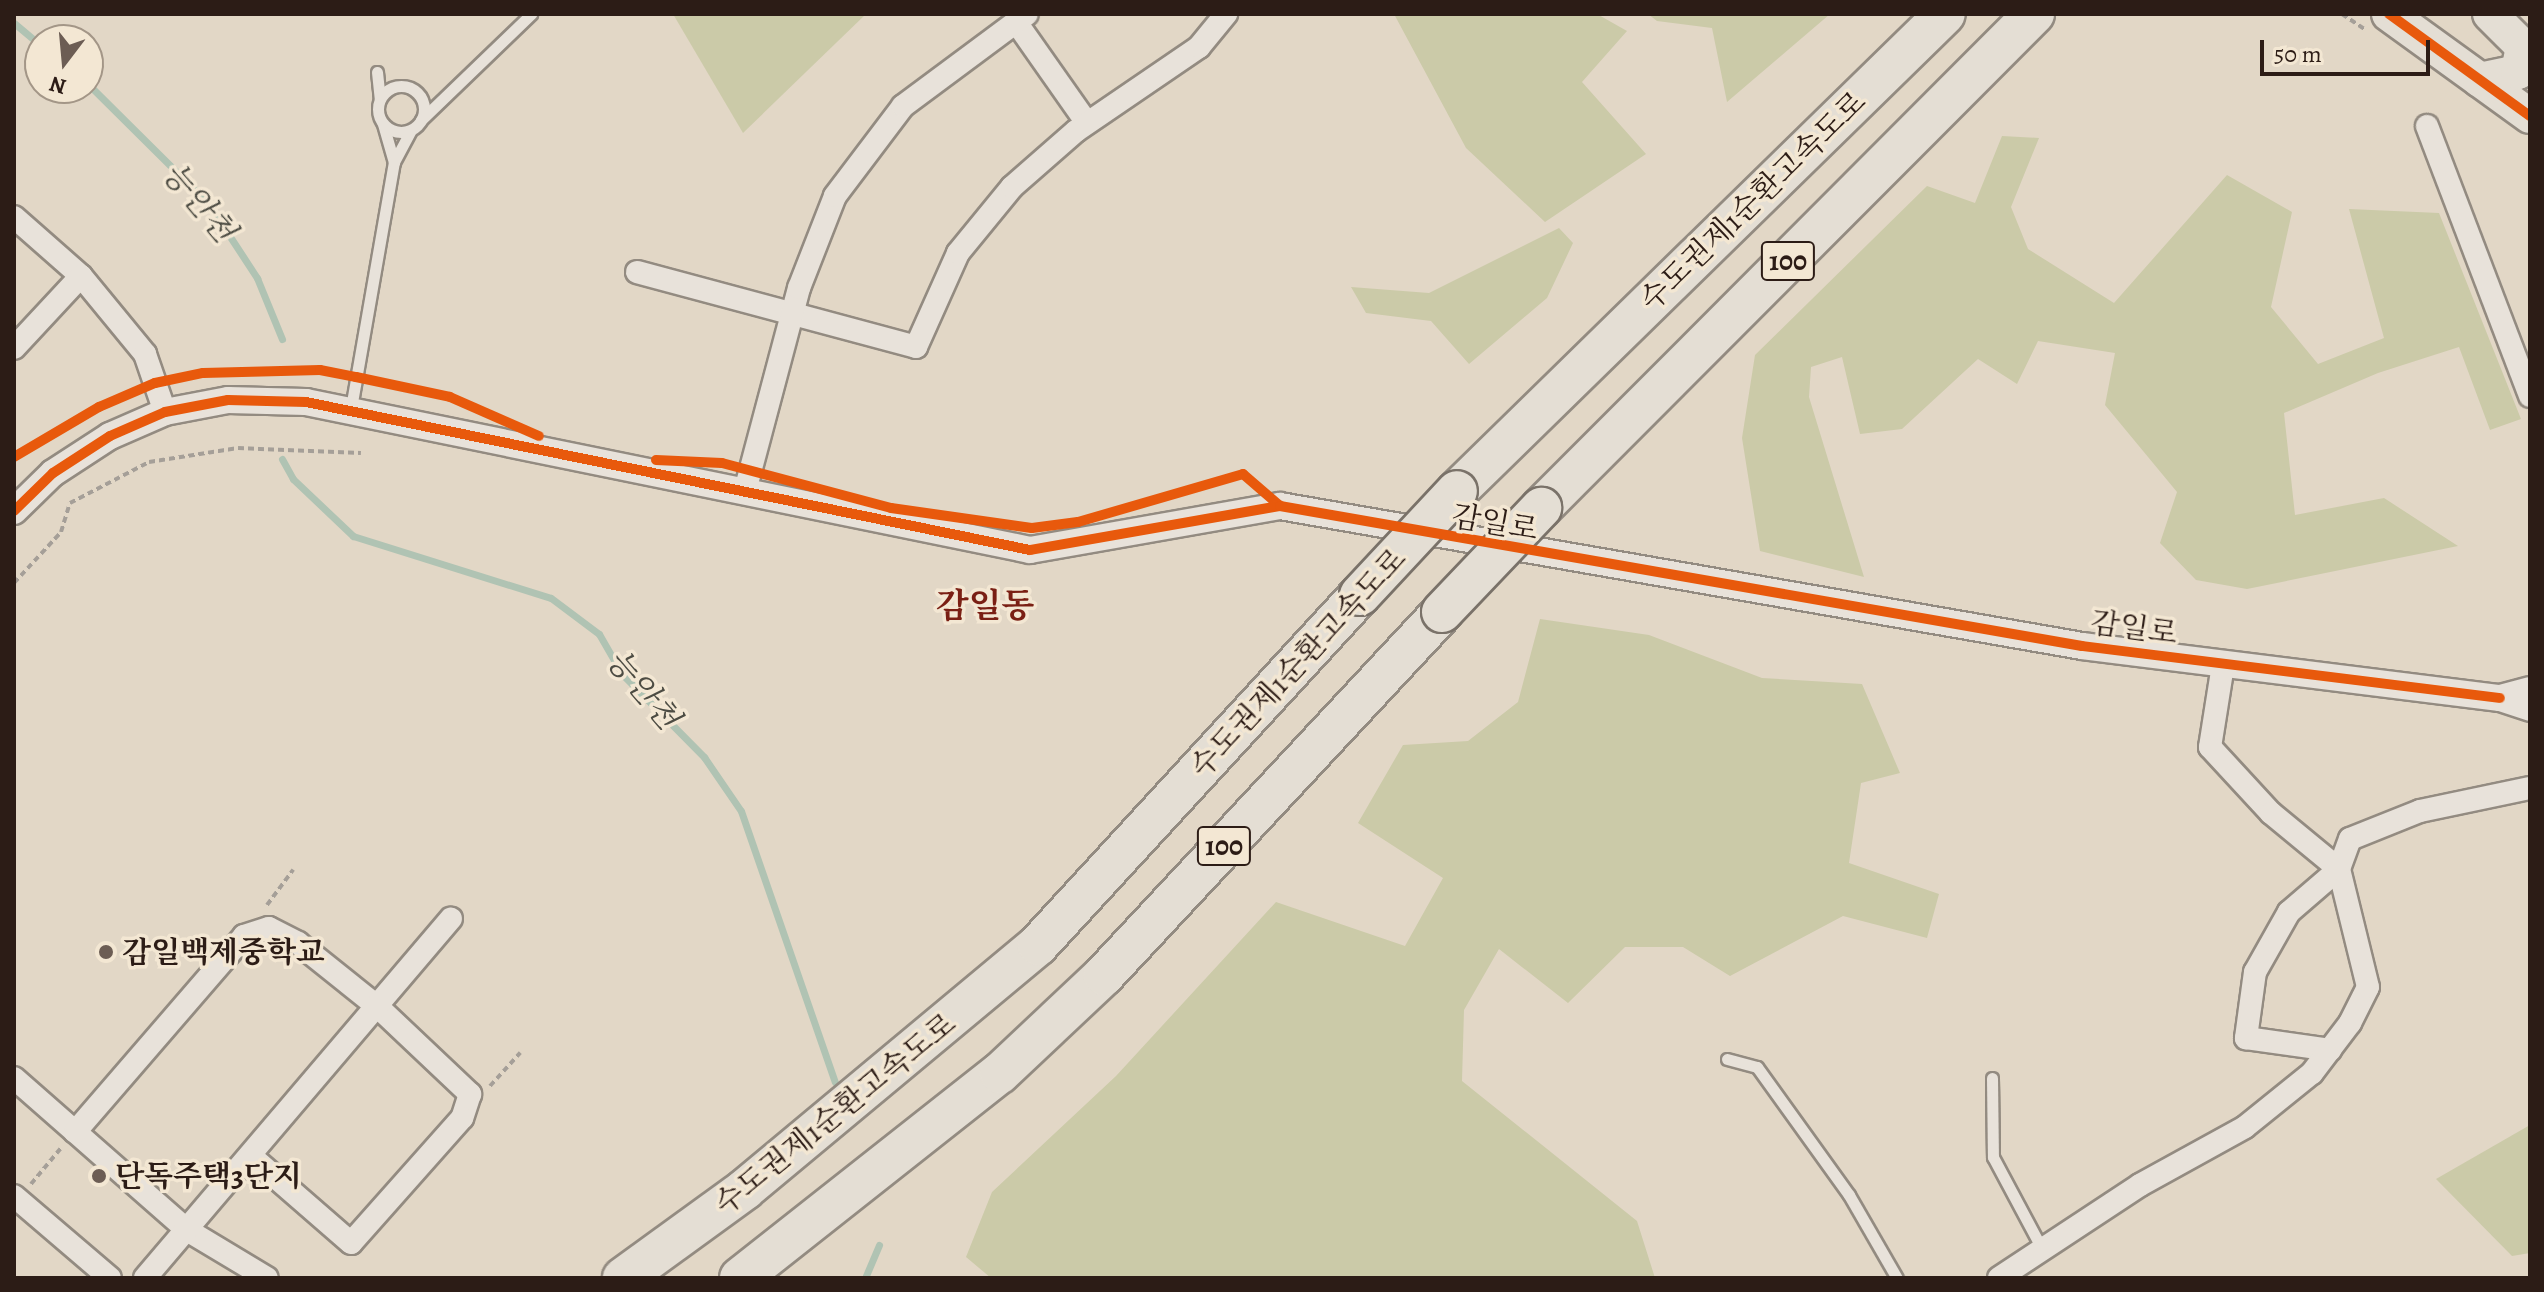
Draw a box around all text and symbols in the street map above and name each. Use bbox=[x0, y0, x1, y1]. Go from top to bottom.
north arrow bbox=[24, 24, 104, 104]
scale bar bbox=[2264, 24, 2434, 74]
text: 50 m bbox=[2274, 38, 2322, 70]
text: N bbox=[46, 69, 70, 102]
street label: 수도권제1순환고속도로 bbox=[1633, 84, 1873, 318]
water label: 능안천 bbox=[154, 154, 244, 250]
road number: 100 bbox=[1760, 237, 1816, 285]
street label: 감일로 bbox=[1449, 498, 1541, 548]
street label: 수도권제1순환고속도로 bbox=[1183, 541, 1413, 785]
district label: 감일동 bbox=[936, 586, 1034, 626]
street label: 감일로 bbox=[2088, 604, 2180, 652]
water label: 능안천 bbox=[598, 641, 688, 737]
road number: 100 bbox=[1196, 822, 1252, 870]
place label: 감일백제중학교 bbox=[122, 934, 325, 970]
marker: 감일백제중학교 bbox=[97, 943, 115, 961]
street label: 수도권제1순환고속도로 bbox=[707, 1006, 963, 1222]
place label: 단독주택3단지 bbox=[115, 1158, 302, 1194]
marker: 단독주택3단지 bbox=[90, 1167, 108, 1185]

